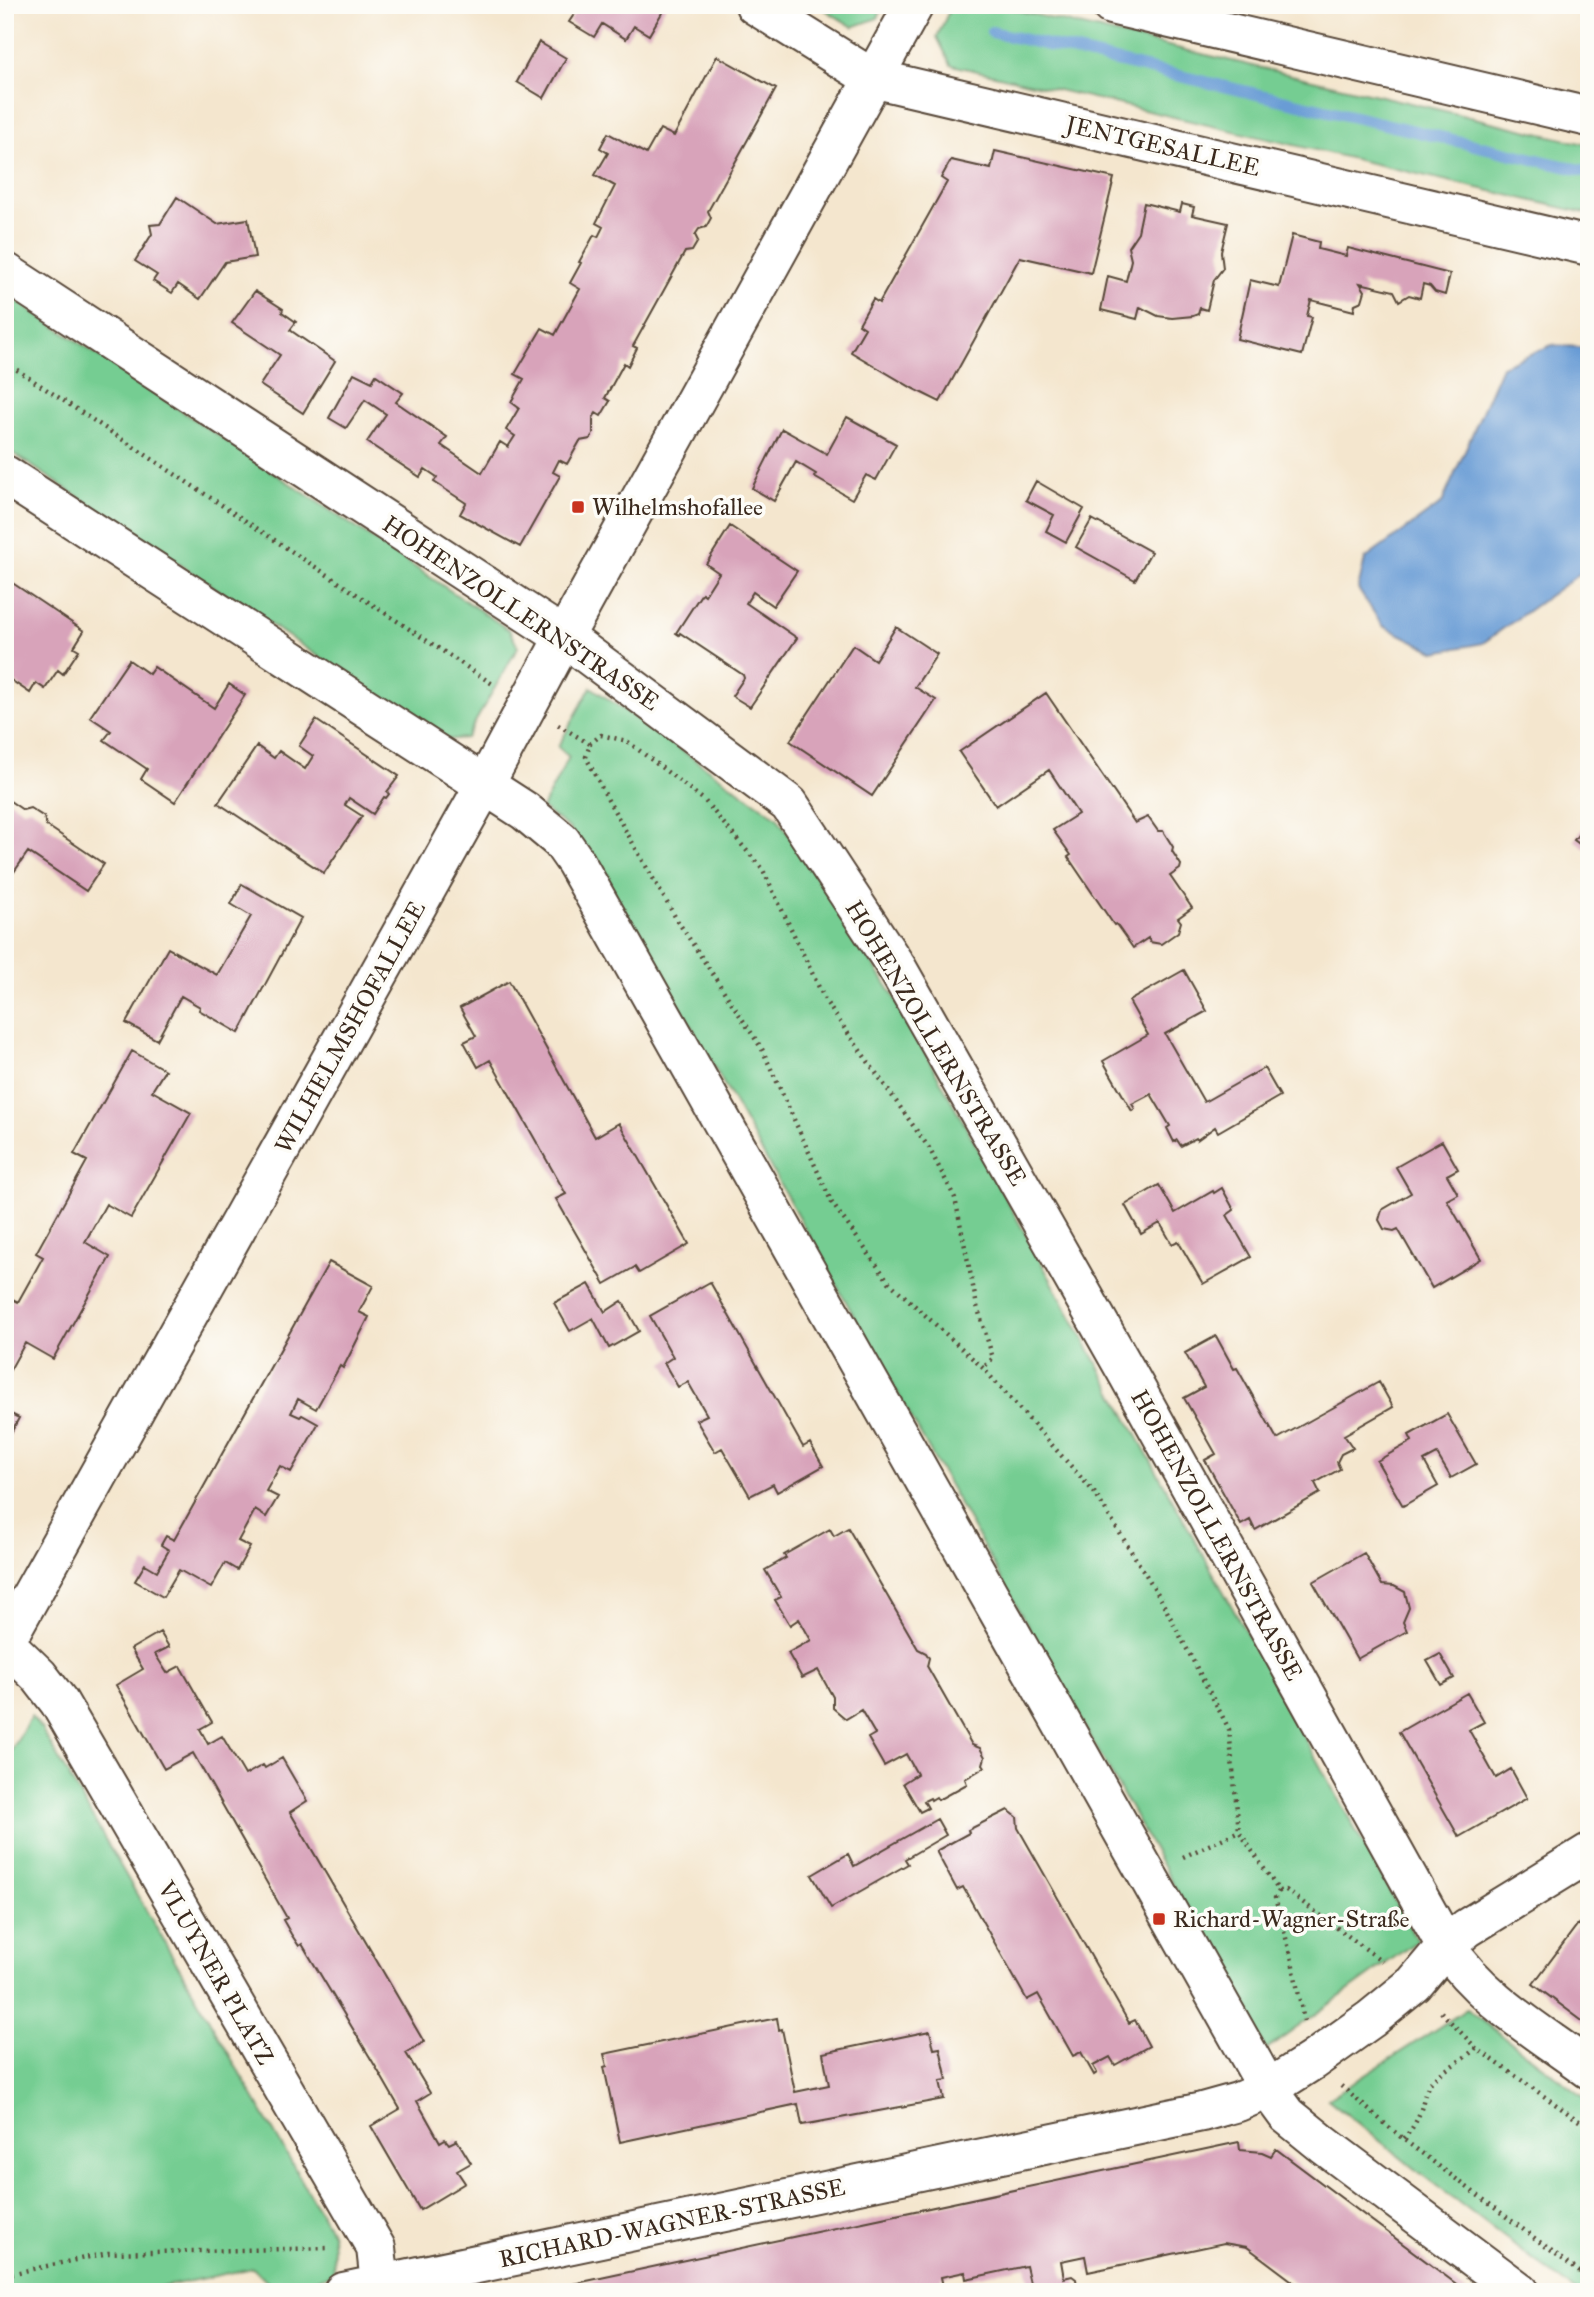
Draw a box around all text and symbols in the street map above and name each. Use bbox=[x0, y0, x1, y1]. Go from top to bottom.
street label: JENTGESALLEE bbox=[1060, 108, 1263, 183]
place label: Wilhelmshofallee bbox=[592, 492, 763, 522]
marker: Wilhelmshofallee bbox=[570, 499, 586, 515]
street label: HOHENZOLLERNSTRASSE bbox=[377, 509, 665, 717]
street label: WILHELMSHOFALLEE bbox=[268, 895, 432, 1159]
street label: HOHENZOLLERNSTRASSE bbox=[839, 895, 1033, 1191]
street label: HOHENZOLLERNSTRASSE bbox=[1124, 1384, 1310, 1686]
street label: VLUYNER PLATZ bbox=[151, 1875, 281, 2070]
place label: Richard-Wagner-Straße bbox=[1173, 1904, 1409, 1934]
marker: Richard-Wagner-Straße bbox=[1151, 1911, 1167, 1927]
street label: RICHARD-WAGNER-STRASSE bbox=[496, 2172, 848, 2274]

